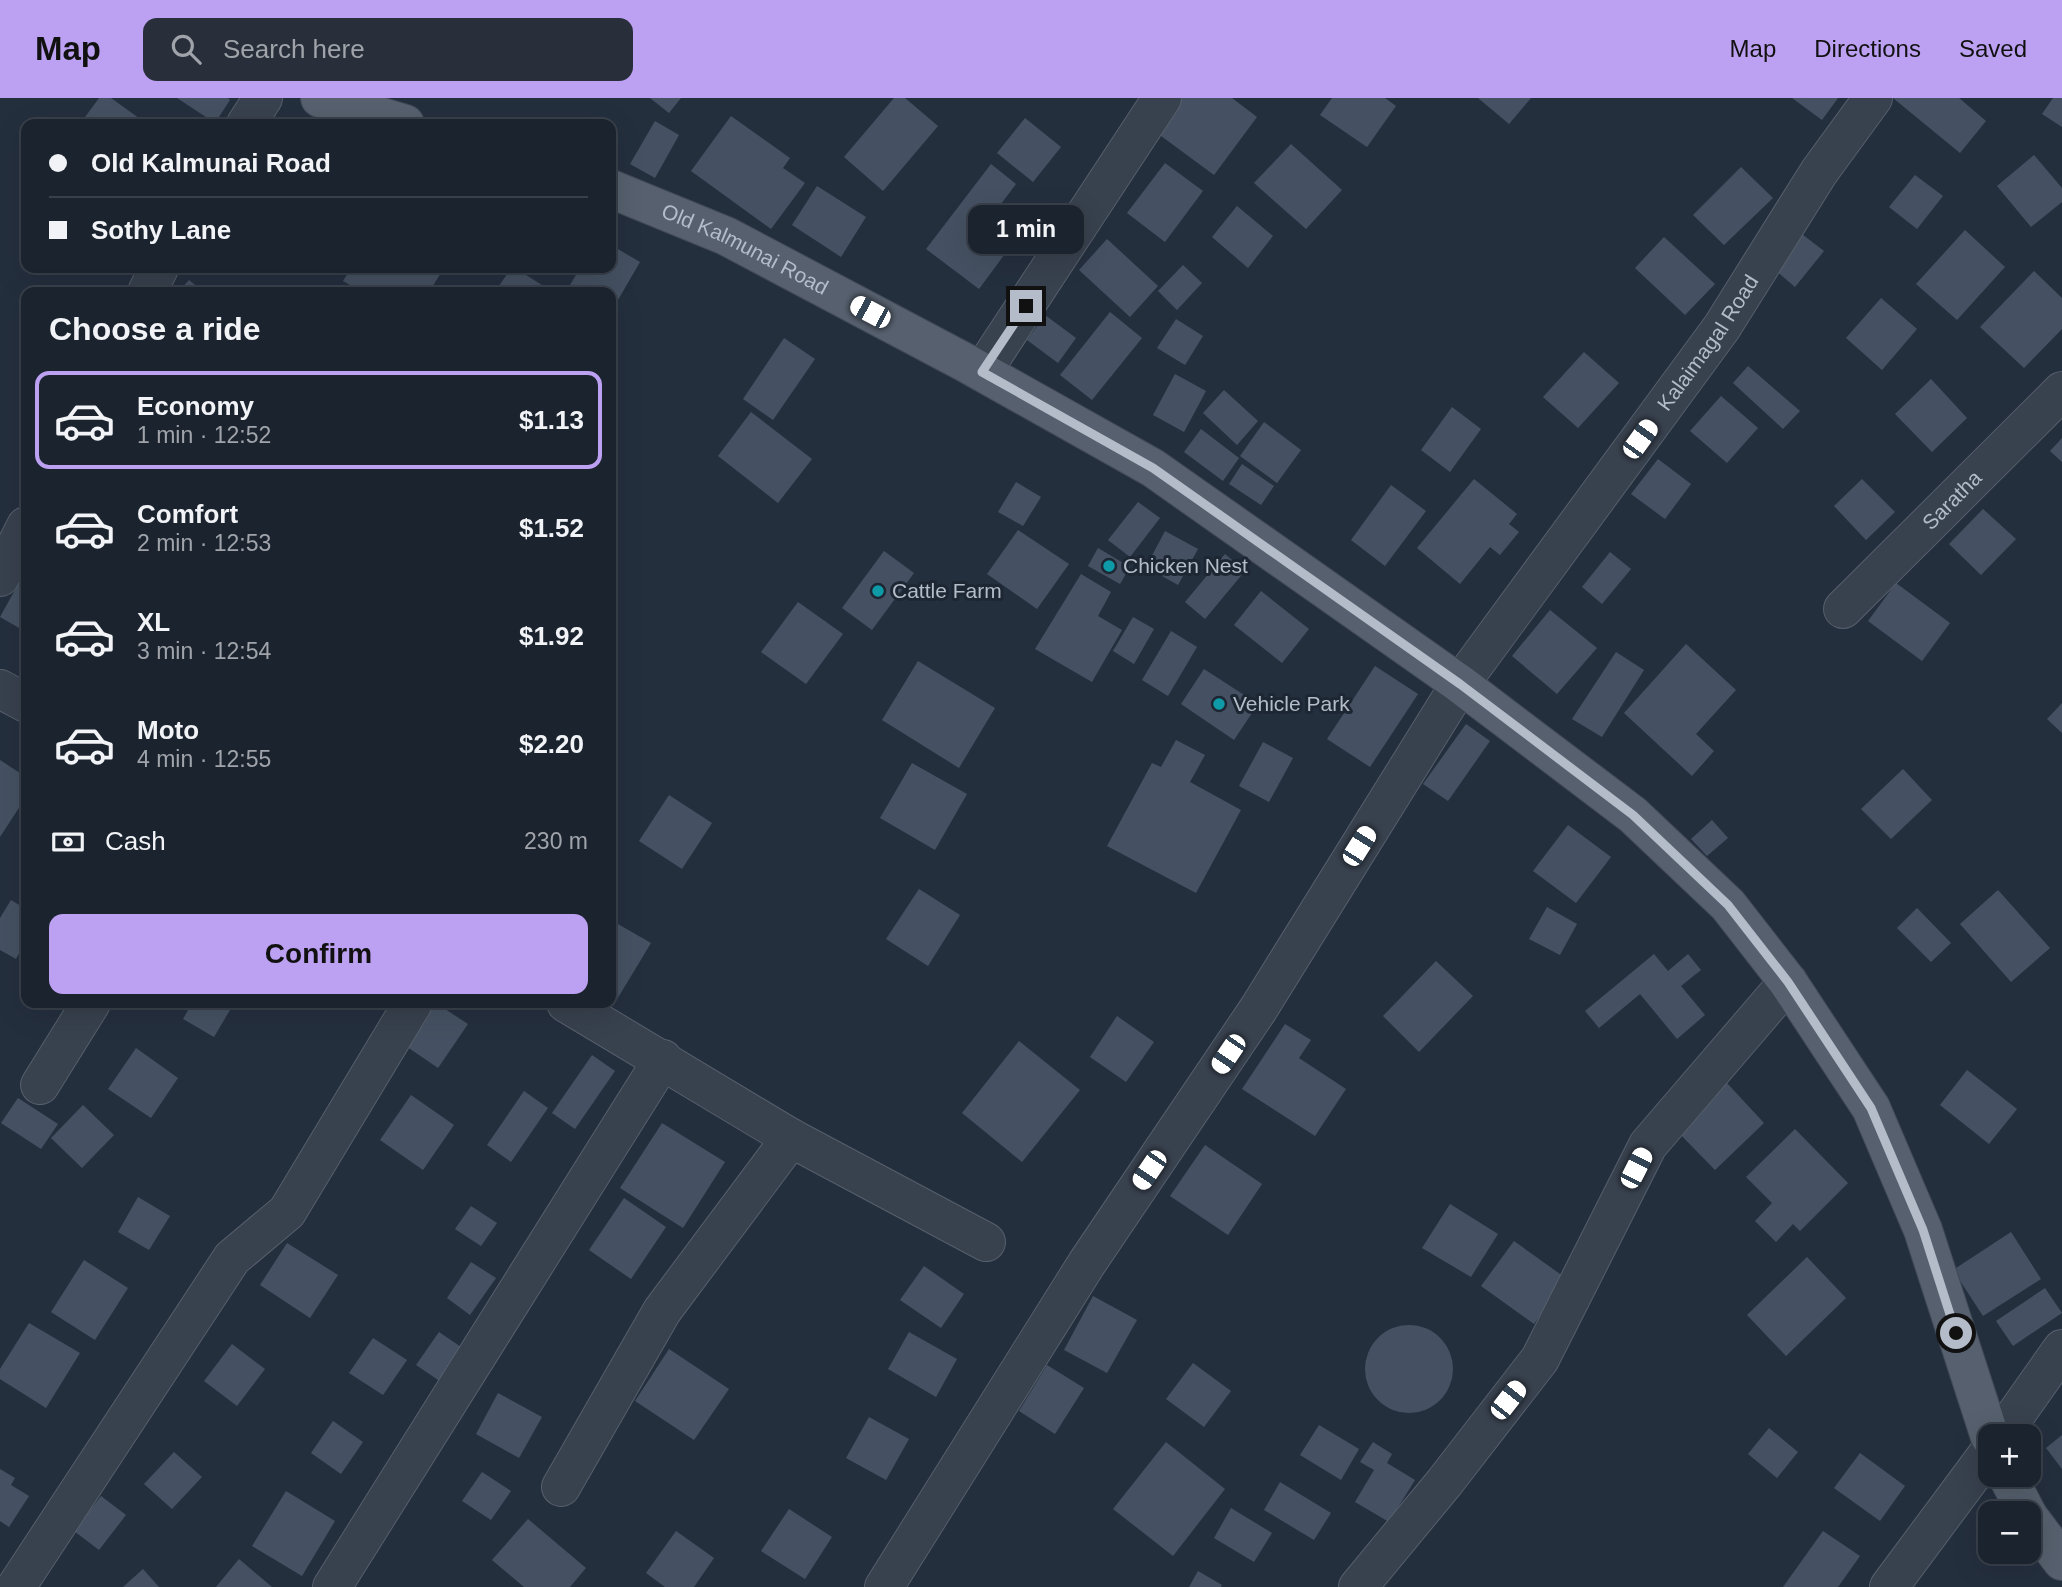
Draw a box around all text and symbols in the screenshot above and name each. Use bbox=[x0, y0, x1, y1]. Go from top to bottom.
search box bbox=[143, 18, 633, 81]
text: Map bbox=[35, 30, 101, 67]
icon: search bbox=[167, 30, 205, 68]
text: Search here bbox=[223, 34, 365, 64]
text: Map bbox=[1730, 35, 1776, 62]
text: Directions bbox=[1814, 35, 1921, 62]
text: Saved bbox=[1959, 35, 2027, 62]
text: Old Kalmunai Road bbox=[91, 148, 331, 178]
street label: Old Kalmunai Road bbox=[659, 199, 832, 299]
callout: 1 min bbox=[968, 204, 1084, 254]
text: Sothy Lane bbox=[91, 215, 231, 245]
text: 1 min bbox=[996, 216, 1056, 242]
street label: Kalaimagal Road bbox=[1653, 271, 1763, 415]
route end bbox=[1010, 290, 1042, 322]
car bbox=[847, 293, 894, 331]
text: Choose a ride bbox=[49, 311, 261, 347]
icon: car bbox=[53, 389, 116, 452]
text: Economy bbox=[137, 391, 254, 421]
text: $1.13 bbox=[519, 405, 584, 435]
car bbox=[1620, 416, 1661, 462]
text: 1 min · 12:52 bbox=[137, 422, 271, 448]
street label: Saratha bbox=[1918, 466, 1986, 534]
icon: car bbox=[53, 497, 116, 560]
text: Comfort bbox=[137, 499, 238, 529]
text: $1.52 bbox=[519, 513, 584, 543]
text: 2 min · 12:53 bbox=[137, 530, 271, 556]
place label: Chicken Nest bbox=[1123, 554, 1248, 577]
marker: Chicken Nest bbox=[1101, 558, 1117, 574]
place label: Cattle Farm bbox=[892, 579, 1002, 602]
marker: Cattle Farm bbox=[870, 583, 886, 599]
icon: car bbox=[53, 605, 116, 668]
text: XL bbox=[137, 607, 170, 637]
text: $1.92 bbox=[519, 621, 584, 651]
text: 3 min · 12:54 bbox=[137, 638, 271, 664]
place label: Vehicle Park bbox=[1233, 692, 1350, 715]
marker: Vehicle Park bbox=[1211, 696, 1227, 712]
icon: car bbox=[53, 713, 116, 776]
text: Moto bbox=[137, 715, 199, 745]
text: $2.20 bbox=[519, 729, 584, 759]
text: 4 min · 12:55 bbox=[137, 746, 271, 772]
icon: cash bbox=[49, 823, 87, 861]
car bbox=[1339, 823, 1380, 869]
text: Cash bbox=[105, 826, 166, 856]
text: 230 m bbox=[524, 828, 588, 854]
button: Confirm bbox=[49, 914, 588, 994]
car bbox=[1208, 1031, 1249, 1077]
car bbox=[1618, 1145, 1655, 1191]
car bbox=[1129, 1147, 1170, 1193]
route start bbox=[1940, 1317, 1972, 1349]
car bbox=[1487, 1377, 1530, 1423]
map controls bbox=[1978, 1424, 2041, 1564]
button: + bbox=[1978, 1424, 2041, 1487]
button: − bbox=[1978, 1501, 2041, 1564]

